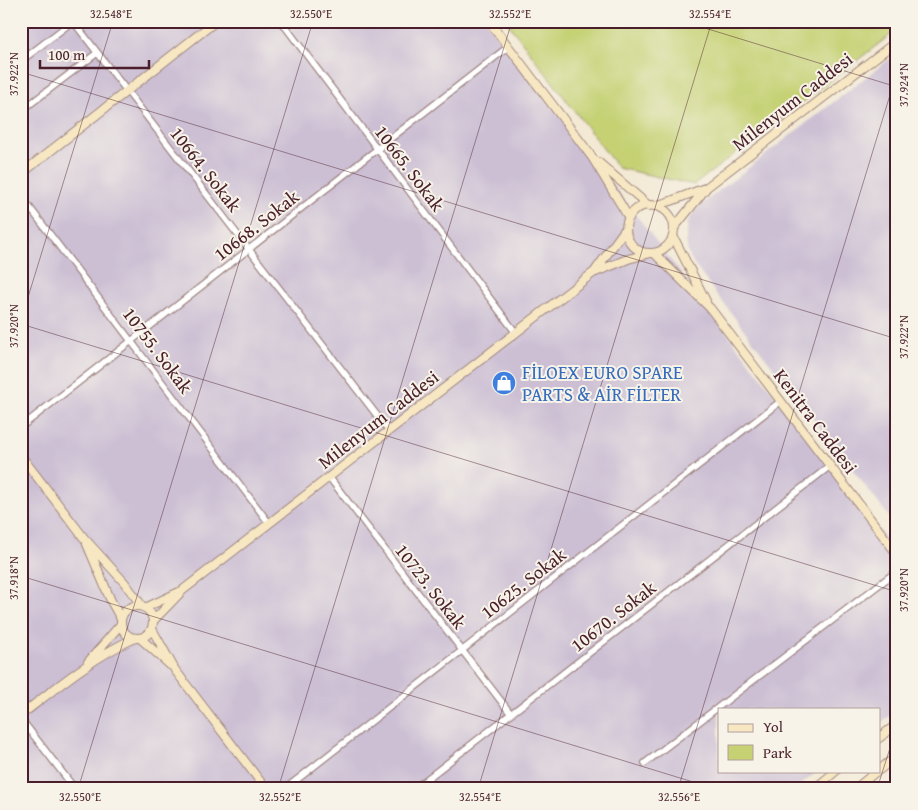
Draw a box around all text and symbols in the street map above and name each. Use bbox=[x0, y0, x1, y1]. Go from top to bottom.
text: 32.548°E bbox=[90, 5, 132, 22]
text: 32.550°E bbox=[290, 5, 332, 22]
text: 32.552°E bbox=[489, 5, 531, 22]
text: 32.554°E bbox=[689, 5, 731, 22]
scale bar bbox=[40, 38, 149, 70]
text: 100 m bbox=[48, 44, 86, 65]
street label: Milenyum Caddesi bbox=[726, 45, 858, 157]
text: 37.922°N bbox=[5, 52, 22, 96]
text: 37.924°N bbox=[895, 63, 912, 107]
street label: 10665. Sokak bbox=[368, 119, 452, 217]
street label: 10664. Sokak bbox=[164, 120, 249, 218]
street label: 10668. Sokak bbox=[207, 182, 305, 267]
street label: 10755. Sokak bbox=[116, 301, 200, 399]
text: 37.920°N bbox=[5, 304, 22, 348]
text: 37.922°N bbox=[895, 315, 912, 359]
place label: FİLOEX EURO SPARE PARTS & AİR FİLTER bbox=[522, 358, 683, 408]
street label: Milenyum Caddesi bbox=[312, 363, 444, 475]
street label: Kenitra Caddesi bbox=[767, 363, 865, 479]
shop icon: FİLOEX EURO SPARE PARTS & AİR FİLTER bbox=[491, 370, 517, 396]
street label: 10723. Sokak bbox=[389, 537, 474, 635]
street label: 10625. Sokak bbox=[474, 540, 572, 625]
text: 37.918°N bbox=[5, 556, 22, 600]
text: 37.920°N bbox=[895, 568, 912, 612]
street label: 10670. Sokak bbox=[564, 573, 662, 658]
legend bbox=[718, 708, 880, 772]
text: Yol bbox=[763, 716, 783, 737]
text: Park bbox=[763, 742, 792, 763]
text: 32.550°E bbox=[59, 788, 101, 805]
text: 32.552°E bbox=[259, 788, 301, 805]
text: 32.554°E bbox=[459, 788, 501, 805]
text: 32.556°E bbox=[658, 788, 700, 805]

